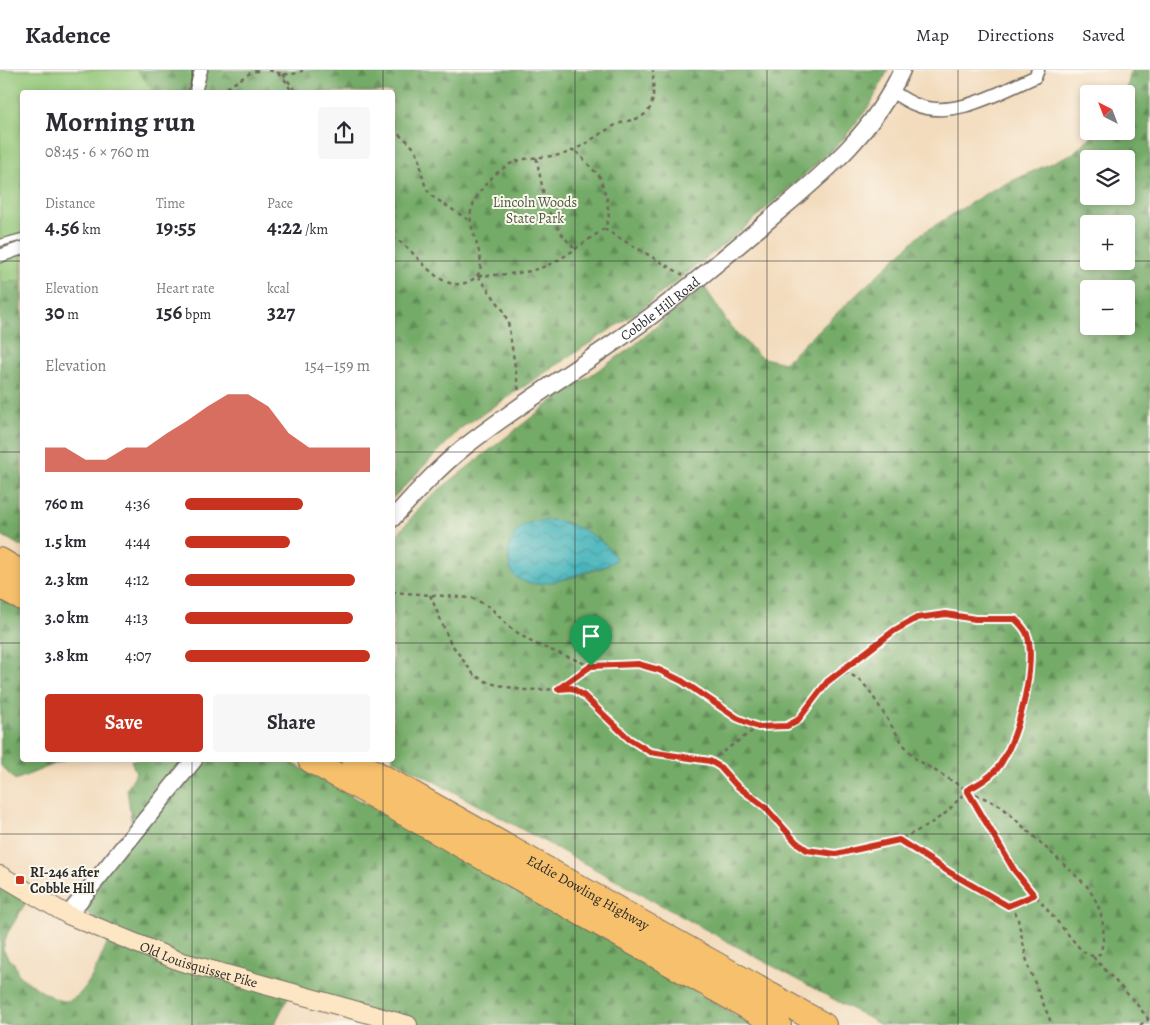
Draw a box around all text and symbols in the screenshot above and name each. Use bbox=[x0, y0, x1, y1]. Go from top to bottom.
text: Kadence bbox=[25, 19, 111, 51]
text: Map bbox=[916, 23, 949, 47]
text: Directions bbox=[977, 23, 1054, 47]
text: Saved bbox=[1082, 23, 1125, 47]
north arrow bbox=[1080, 85, 1135, 140]
map controls bbox=[1080, 85, 1135, 335]
text: Morning run bbox=[45, 103, 195, 141]
button: share bbox=[318, 107, 370, 159]
text: 08:45 · 6 × 760 m bbox=[45, 141, 150, 163]
button: layers bbox=[1080, 150, 1135, 205]
park label: Lincoln Woods State Park bbox=[493, 193, 577, 228]
text: Distance bbox=[45, 194, 95, 213]
text: Time bbox=[156, 194, 185, 213]
text: Pace bbox=[267, 194, 293, 213]
text: 4.56 bbox=[45, 213, 79, 241]
text: 19:55 bbox=[156, 213, 196, 241]
text: 4:22 bbox=[267, 213, 302, 241]
button: + bbox=[1080, 215, 1135, 270]
text: km bbox=[79, 220, 101, 239]
text: /km bbox=[302, 220, 328, 239]
street label: Cobble Hill Road bbox=[616, 272, 704, 345]
text: Elevation bbox=[45, 279, 99, 298]
text: Heart rate bbox=[156, 279, 214, 298]
text: kcal bbox=[267, 279, 289, 298]
button: − bbox=[1080, 280, 1135, 335]
text: 30 bbox=[45, 298, 65, 326]
text: 156 bbox=[156, 298, 182, 326]
text: 327 bbox=[267, 298, 295, 326]
text: m bbox=[65, 305, 79, 324]
text: bpm bbox=[182, 305, 211, 324]
text: Elevation bbox=[45, 355, 106, 377]
text: 154–159 m bbox=[305, 355, 370, 377]
text: 760 m bbox=[45, 493, 84, 515]
text: 4:36 bbox=[125, 493, 150, 515]
text: 1.5 km bbox=[45, 531, 86, 553]
text: 4:44 bbox=[125, 531, 151, 553]
text: 2.3 km bbox=[45, 569, 88, 591]
text: 4:12 bbox=[125, 569, 149, 591]
text: 3.0 km bbox=[45, 607, 89, 629]
text: 4:13 bbox=[125, 607, 148, 629]
pin bbox=[570, 615, 612, 666]
icon: arrive bbox=[577, 622, 605, 650]
text: 3.8 km bbox=[45, 645, 88, 667]
text: 4:07 bbox=[125, 645, 151, 667]
button: Save bbox=[45, 694, 203, 752]
button: Share bbox=[213, 694, 370, 752]
street label: Eddie Dowling Highway bbox=[523, 850, 654, 935]
place label: RI-246 after Cobble Hill bbox=[30, 863, 100, 898]
marker: RI-246 after Cobble Hill bbox=[14, 874, 26, 886]
street label: Old Louisquisset Pike bbox=[137, 936, 260, 992]

